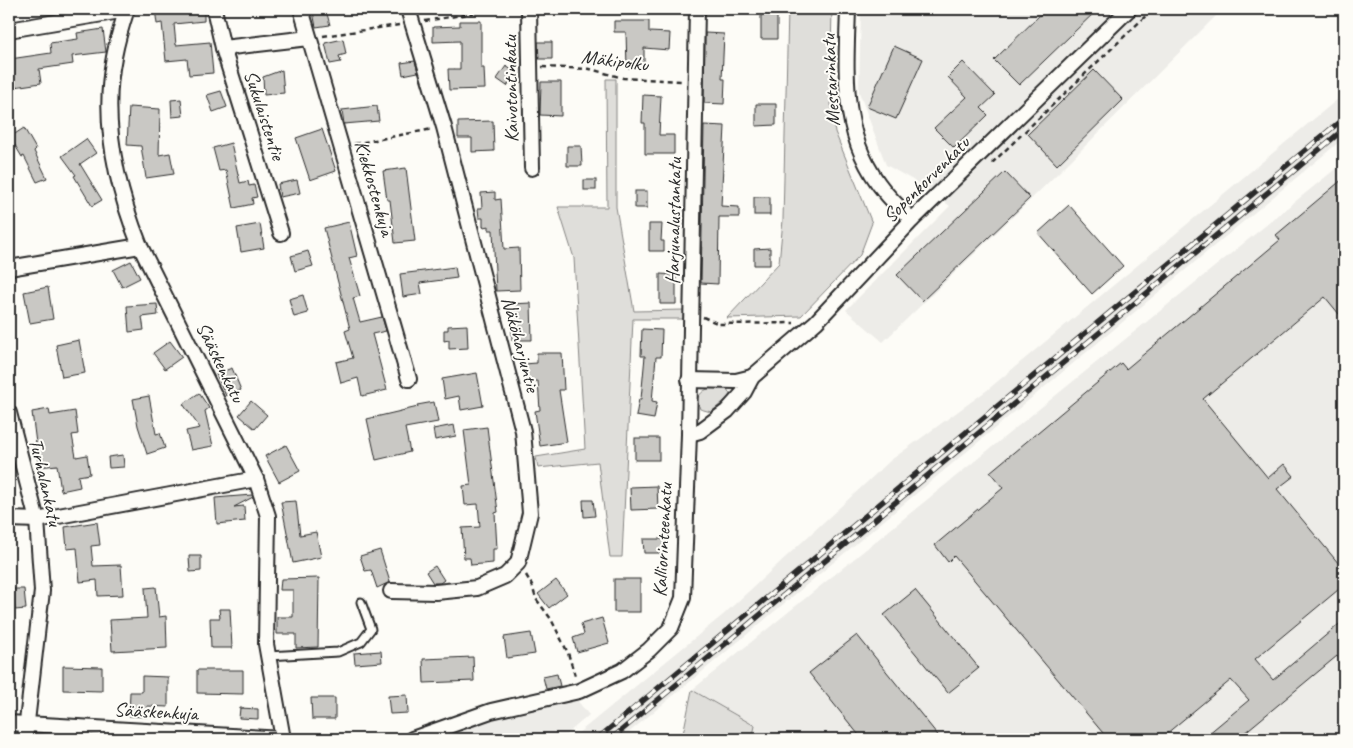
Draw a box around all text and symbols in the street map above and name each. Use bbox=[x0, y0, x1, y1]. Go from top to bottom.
street label: Mestarinkatu bbox=[816, 32, 845, 127]
street label: Kaivotontinkatu bbox=[497, 34, 524, 143]
street label: Mäkipolku bbox=[580, 44, 651, 77]
street label: Sukulaistentie bbox=[238, 67, 291, 165]
street label: Sopenkorvenkatu bbox=[878, 130, 976, 228]
street label: Kiekkostenkuja bbox=[349, 138, 401, 240]
street label: Harjunalustankatu bbox=[660, 156, 687, 285]
street label: Näköharjuntie bbox=[496, 294, 546, 396]
street label: Sääskenkatu bbox=[190, 318, 251, 408]
street label: Turhalankatu bbox=[23, 436, 68, 530]
street label: Kalliorinteenkatu bbox=[647, 481, 678, 598]
street label: Sääskenkuja bbox=[113, 697, 200, 726]

